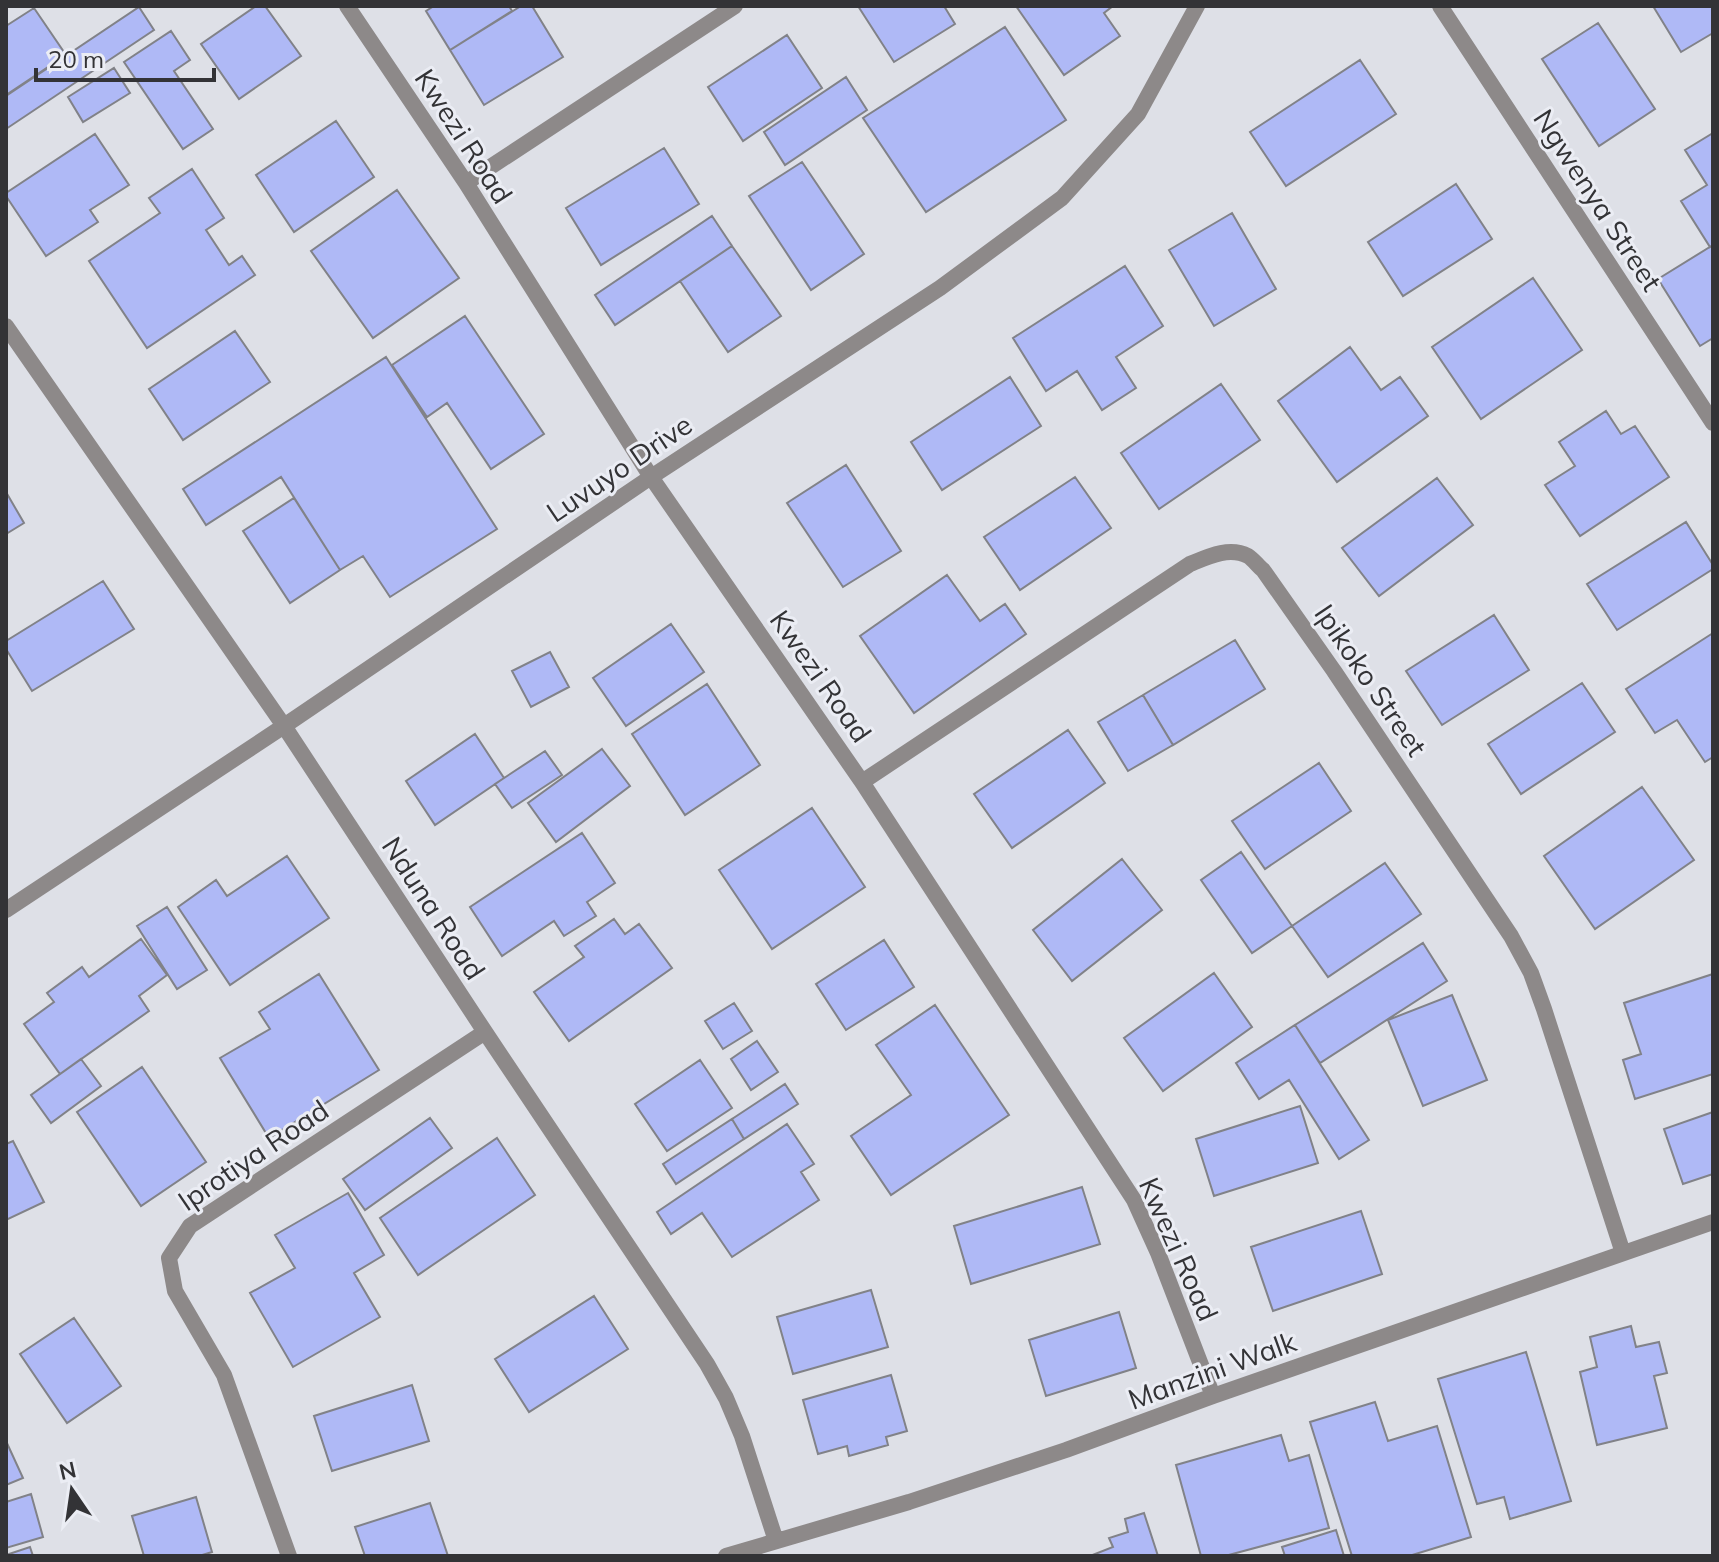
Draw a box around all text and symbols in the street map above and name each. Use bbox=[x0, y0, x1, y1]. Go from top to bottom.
scale bar bbox=[36, 32, 214, 82]
text: 20 m bbox=[48, 44, 104, 74]
street label: Kwezi Road bbox=[408, 62, 520, 210]
street label: Ngwenya Street bbox=[1526, 103, 1670, 298]
street label: Luvuyo Drive bbox=[540, 407, 698, 529]
street label: Ipikoko Street bbox=[1307, 597, 1435, 763]
street label: Kwezi Road bbox=[763, 603, 879, 749]
street label: Nduna Road bbox=[375, 830, 493, 986]
street label: Iprotiya Road bbox=[171, 1092, 335, 1218]
street label: Kwezi Road bbox=[1132, 1172, 1226, 1326]
street label: Manzini Walk bbox=[1123, 1323, 1301, 1417]
north arrow bbox=[32, 1450, 112, 1530]
text: N bbox=[56, 1455, 79, 1486]

